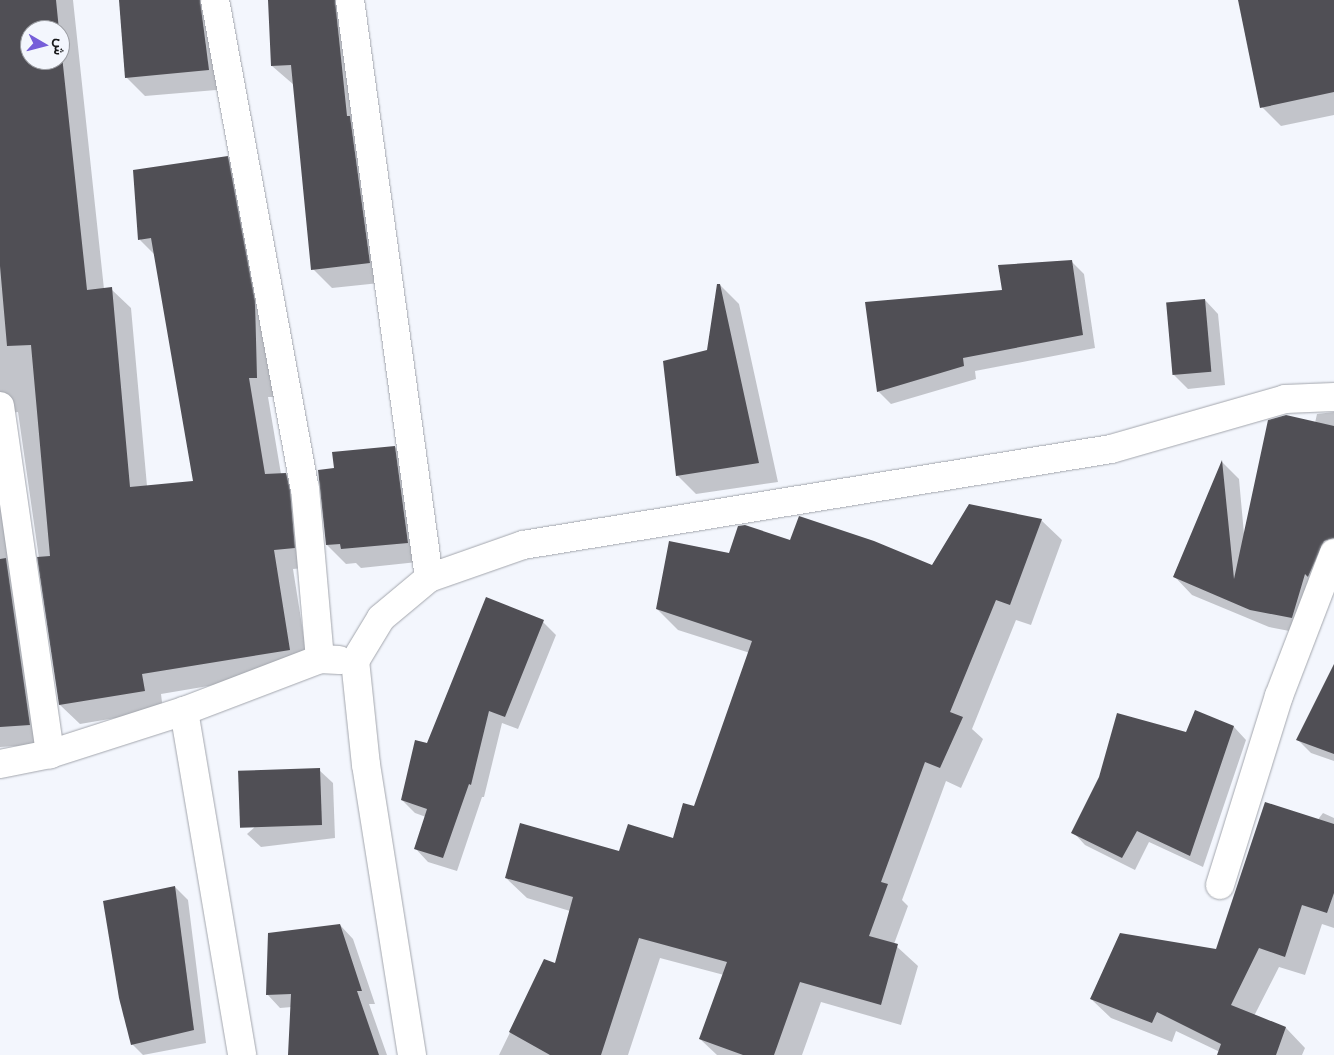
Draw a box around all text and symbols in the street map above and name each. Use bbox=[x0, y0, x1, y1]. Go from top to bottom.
north arrow bbox=[20, 20, 70, 70]
text: ش bbox=[50, 37, 69, 57]

